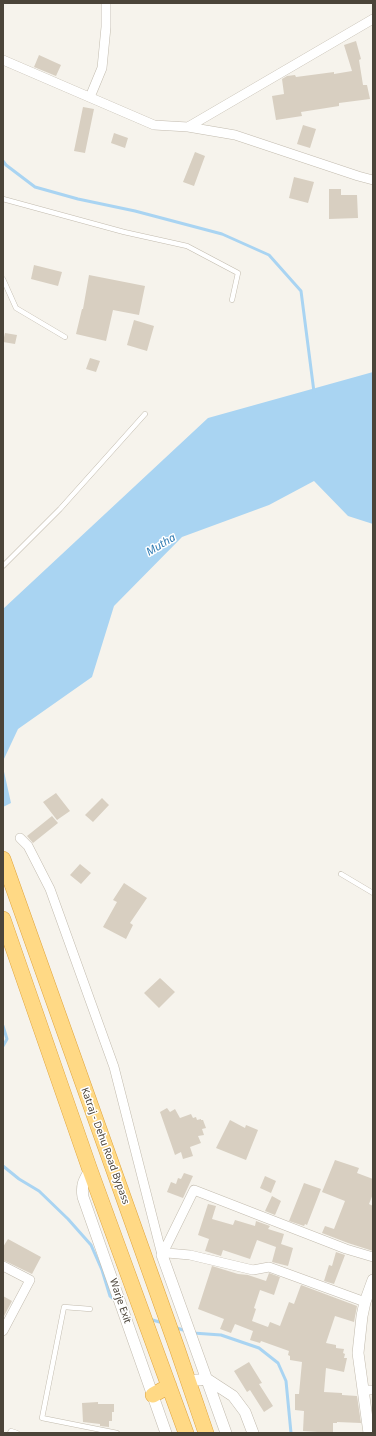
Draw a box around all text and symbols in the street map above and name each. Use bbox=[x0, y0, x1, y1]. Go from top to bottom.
water label: Mutha bbox=[144, 531, 178, 559]
street label: Katraj - Dehu Road Bypass bbox=[78, 1086, 132, 1206]
street label: Warje Exit bbox=[107, 1277, 133, 1325]

